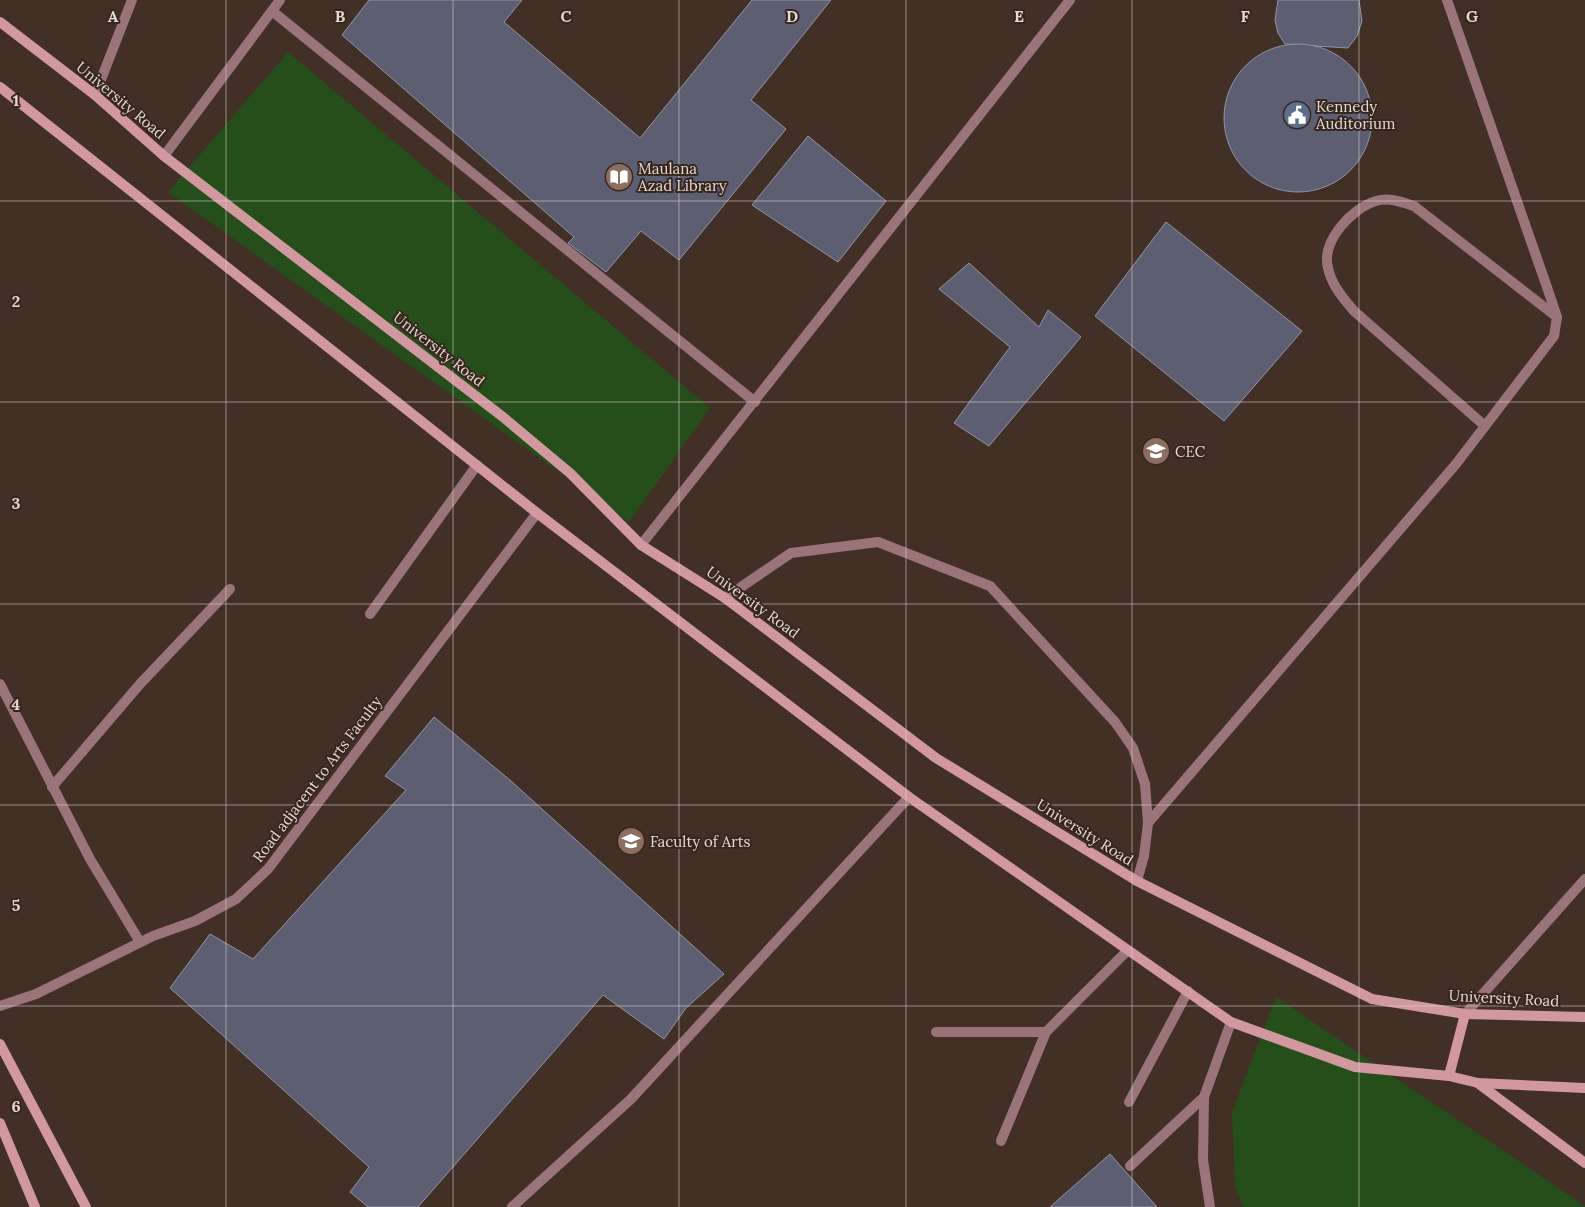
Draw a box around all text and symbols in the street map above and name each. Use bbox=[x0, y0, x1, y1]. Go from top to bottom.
text: A bbox=[108, 6, 119, 26]
text: B bbox=[335, 6, 346, 26]
text: C bbox=[560, 6, 572, 26]
text: D bbox=[786, 6, 798, 26]
text: E bbox=[1014, 6, 1024, 26]
text: F bbox=[1240, 6, 1250, 26]
text: G bbox=[1466, 6, 1478, 26]
street label: University Road bbox=[73, 57, 169, 143]
text: 1 bbox=[13, 90, 19, 110]
place label: Kennedy Auditorium bbox=[1315, 97, 1395, 133]
public building icon: Kennedy Auditorium bbox=[1282, 100, 1312, 130]
place label: Maulana Azad Library bbox=[637, 159, 727, 195]
library icon: Maulana Azad Library bbox=[604, 162, 634, 192]
text: 2 bbox=[12, 291, 20, 311]
street label: University Road bbox=[390, 307, 488, 391]
school or university icon: CEC bbox=[1141, 436, 1171, 466]
place label: CEC bbox=[1175, 442, 1206, 461]
text: 3 bbox=[12, 493, 21, 513]
street label: University Road bbox=[703, 562, 803, 642]
street label: Road adjacent to Arts Faculty bbox=[248, 692, 386, 866]
text: 4 bbox=[12, 694, 21, 714]
street label: University Road bbox=[1033, 795, 1137, 869]
school or university icon: Faculty of Arts bbox=[616, 826, 646, 856]
place label: Faculty of Arts bbox=[650, 832, 751, 851]
text: 5 bbox=[12, 895, 21, 915]
street label: University Road bbox=[1448, 986, 1560, 1010]
text: 6 bbox=[11, 1096, 21, 1116]

